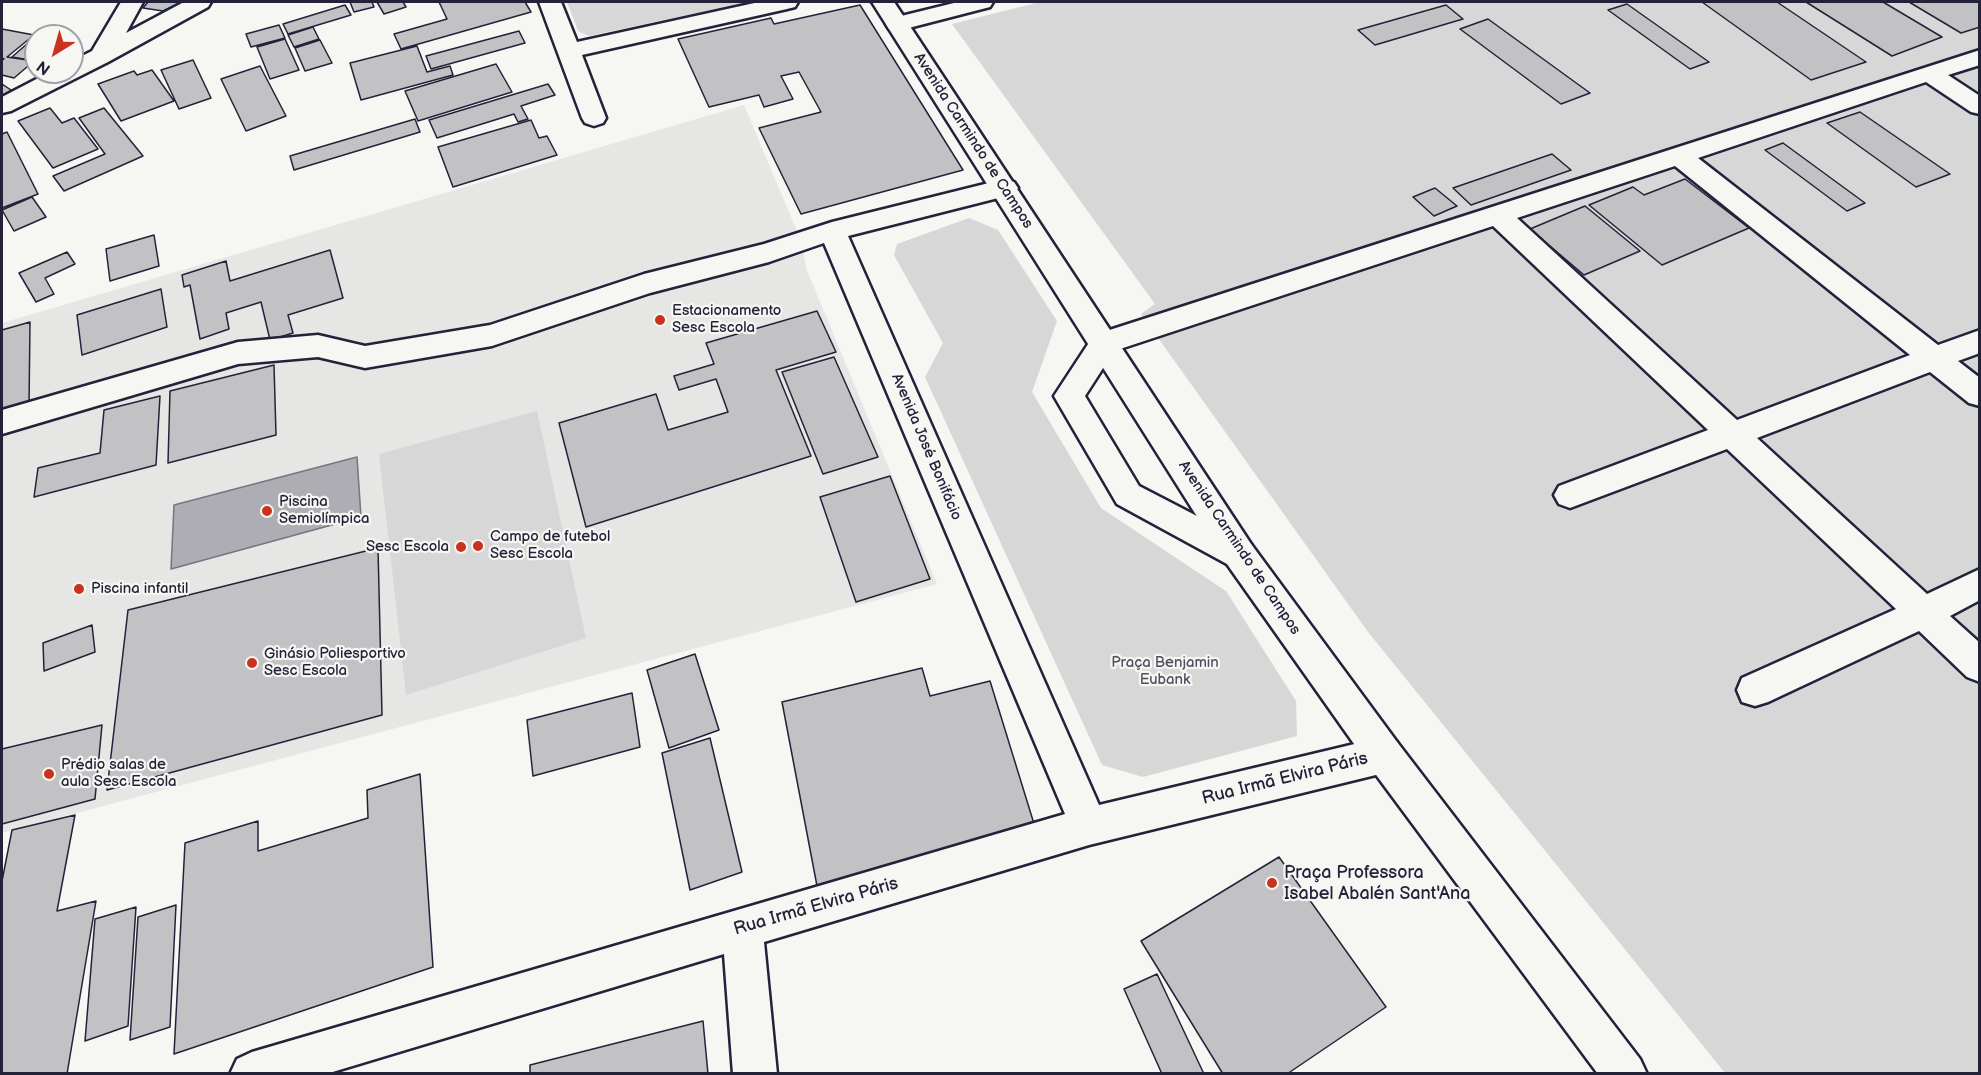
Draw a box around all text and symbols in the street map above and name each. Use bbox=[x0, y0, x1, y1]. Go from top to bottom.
north arrow bbox=[24, 24, 84, 84]
street label: Avenida Carmindo de Campos bbox=[909, 50, 1037, 232]
text: N bbox=[34, 56, 55, 78]
place label: Estacionamento Sesc Escola bbox=[672, 302, 781, 337]
marker: Estacionamento Sesc Escola bbox=[653, 313, 667, 327]
street label: Avenida José Bonifácio bbox=[887, 371, 965, 523]
street label: Avenida Carmindo de Campos bbox=[1174, 458, 1304, 638]
place label: Piscina Semiolímpica bbox=[279, 493, 369, 528]
marker: Piscina Semiolímpica bbox=[260, 504, 274, 518]
place label: Campo de futebol Sesc Escola bbox=[490, 528, 610, 563]
place label: Sesc Escola bbox=[366, 538, 449, 556]
marker: Campo de futebol Sesc Escola bbox=[471, 539, 485, 553]
marker: Sesc Escola bbox=[454, 540, 468, 554]
place label: Piscina infantil bbox=[91, 580, 188, 598]
marker: Piscina infantil bbox=[72, 582, 86, 596]
place label: Ginásio Poliesportivo Sesc Escola bbox=[264, 645, 406, 680]
park label: Praça Benjamin Eubank bbox=[1111, 654, 1219, 689]
marker: Ginásio Poliesportivo Sesc Escola bbox=[245, 656, 259, 670]
street label: Rua Irmã Elvira Páris bbox=[1200, 748, 1370, 810]
place label: Prédio salas de aula Sesc Escola bbox=[61, 756, 177, 791]
marker: Prédio salas de aula Sesc Escola bbox=[42, 767, 56, 781]
place label: Praça Professora Isabel Abalén Sant'Ana bbox=[1284, 862, 1470, 904]
street label: Rua Irmã Elvira Páris bbox=[731, 873, 901, 941]
marker: Praça Professora Isabel Abalén Sant'Ana bbox=[1265, 876, 1279, 890]

